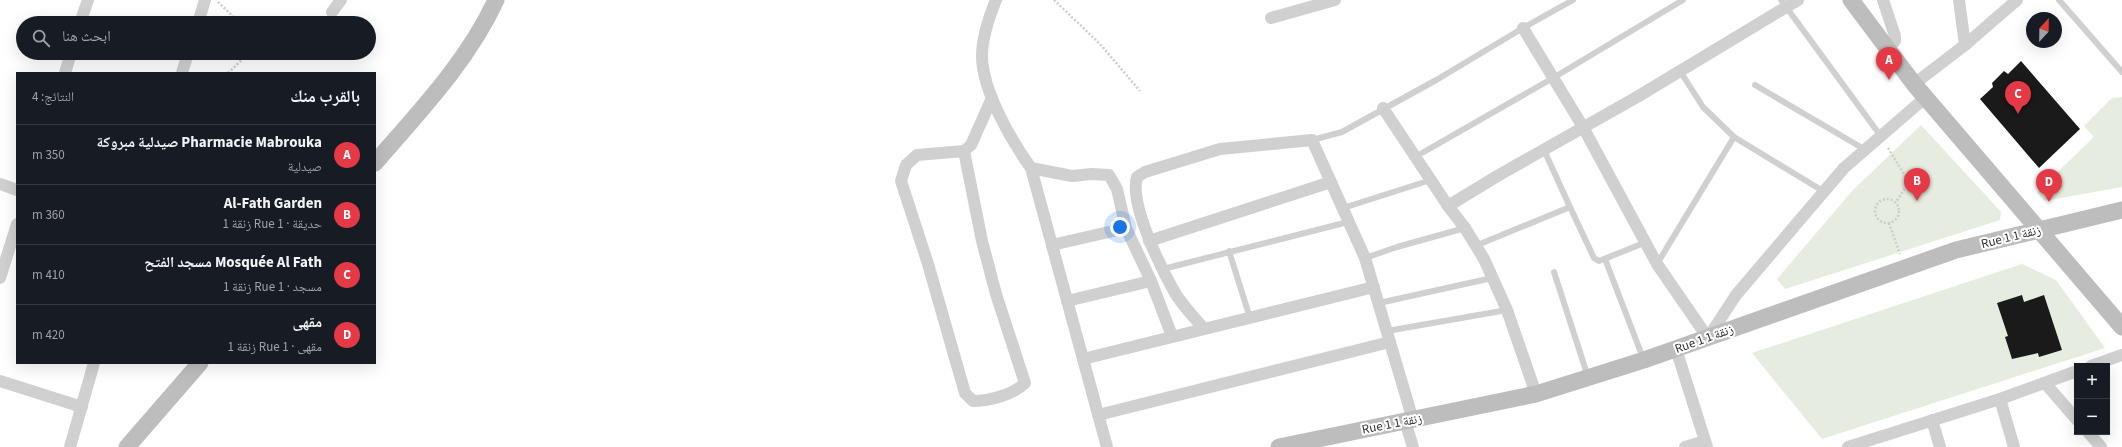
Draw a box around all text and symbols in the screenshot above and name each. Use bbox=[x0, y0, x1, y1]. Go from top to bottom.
north arrow bbox=[2026, 12, 2062, 48]
search box bbox=[16, 16, 376, 60]
text: ابحث هنا bbox=[62, 26, 111, 47]
icon: search bbox=[30, 27, 52, 49]
pin: A bbox=[1876, 47, 1902, 80]
pin: C bbox=[2005, 81, 2031, 114]
text: بالقرب منك bbox=[290, 85, 360, 109]
text: النتائج: 4 bbox=[32, 88, 74, 106]
text: Pharmacie Mabrouka صيدلية مبروكة bbox=[97, 132, 322, 153]
text: 350 m bbox=[32, 146, 65, 164]
text: A bbox=[343, 146, 351, 164]
text: صيدلية bbox=[288, 158, 322, 176]
pin: B bbox=[1904, 168, 1930, 201]
pin: D bbox=[2036, 169, 2062, 202]
text: Al-Fath Garden bbox=[224, 193, 322, 214]
text: 360 m bbox=[32, 206, 65, 224]
text: B bbox=[343, 206, 351, 224]
text: حديقة · Rue 1 زنقة 1 bbox=[223, 215, 322, 233]
your location bbox=[1110, 217, 1130, 237]
street label: Rue 1 زنقة 1 bbox=[1979, 221, 2043, 253]
text: Mosquée Al Fath مسجد الفتح bbox=[144, 252, 322, 273]
text: 410 m bbox=[32, 266, 65, 284]
text: C bbox=[343, 266, 351, 284]
text: مسجد · Rue 1 زنقة 1 bbox=[223, 278, 322, 296]
text: مقهى bbox=[292, 312, 322, 333]
street label: Rue 1 زنقة 1 bbox=[1672, 320, 1736, 358]
text: 420 m bbox=[32, 326, 65, 344]
text: D bbox=[343, 326, 351, 344]
text: مقهى · Rue 1 زنقة 1 bbox=[228, 338, 322, 356]
map controls bbox=[2074, 363, 2110, 435]
button: + bbox=[2074, 363, 2110, 399]
button: − bbox=[2074, 399, 2110, 435]
street label: Rue 1 زنقة 1 bbox=[1360, 409, 1424, 439]

